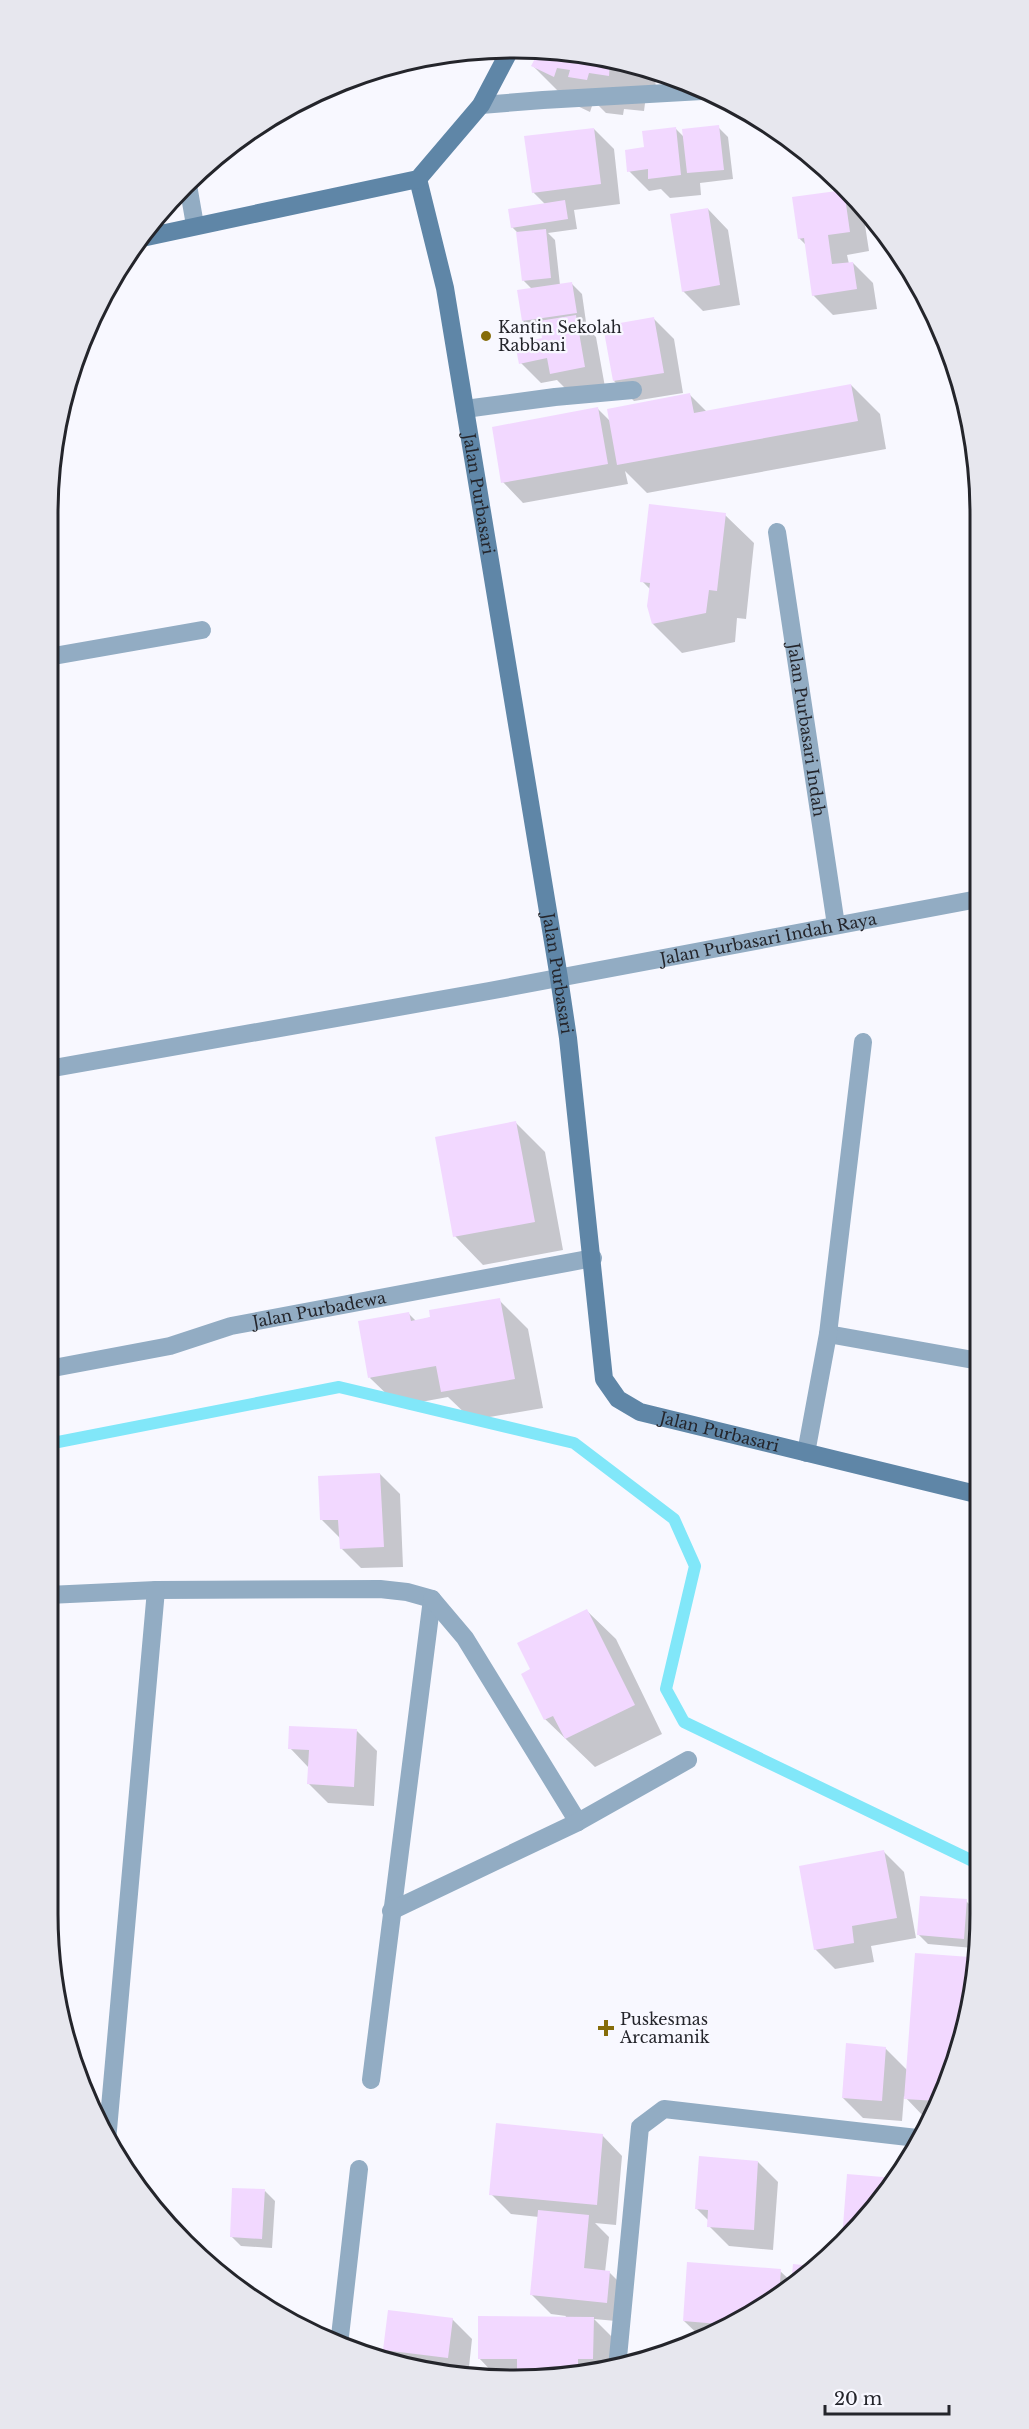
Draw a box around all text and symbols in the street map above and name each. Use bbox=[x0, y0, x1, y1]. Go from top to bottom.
place label: Kantin Sekolah Rabbani bbox=[498, 317, 622, 355]
marker: Kantin Sekolah Rabbani bbox=[479, 329, 493, 343]
street label: Jalan Purbasari bbox=[459, 430, 499, 556]
street label: Jalan Purbasari Indah bbox=[783, 640, 830, 818]
street label: Jalan Purbasari Indah Raya bbox=[656, 908, 878, 969]
street label: Jalan Purbasari bbox=[538, 909, 577, 1036]
street label: Jalan Purbadewa bbox=[249, 1287, 388, 1332]
street label: Jalan Purbasari bbox=[656, 1407, 782, 1456]
place label: Puskesmas Arcamanik bbox=[619, 2009, 710, 2047]
marker: Puskesmas Arcamanik bbox=[597, 2019, 615, 2037]
scale bar bbox=[825, 2378, 950, 2416]
text: 20 m bbox=[834, 2388, 882, 2410]

